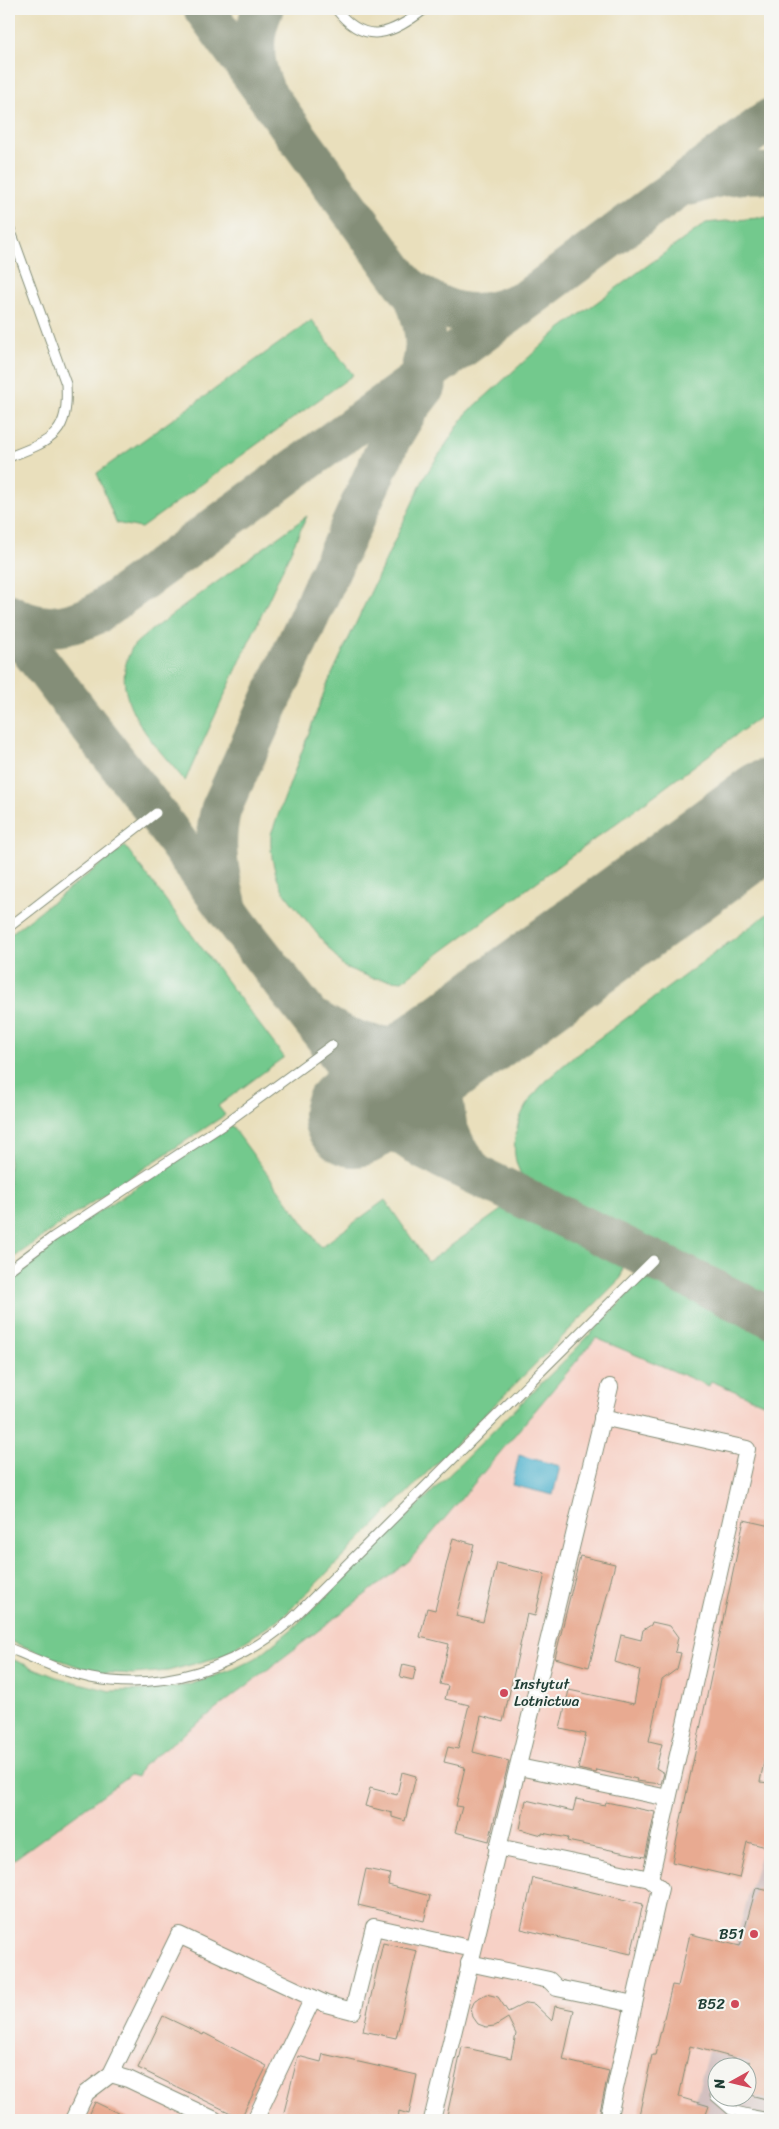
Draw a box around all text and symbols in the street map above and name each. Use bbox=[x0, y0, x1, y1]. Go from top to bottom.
place label: Instytut Lotnictwa bbox=[513, 1671, 580, 1714]
marker: Instytut Lotnictwa bbox=[498, 1687, 510, 1699]
place label: B51 bbox=[719, 1921, 744, 1947]
marker: B51 bbox=[748, 1928, 760, 1940]
place label: B52 bbox=[698, 1991, 725, 2017]
marker: B52 bbox=[729, 1998, 741, 2010]
north arrow bbox=[706, 2056, 756, 2106]
text: N bbox=[707, 2077, 733, 2091]

